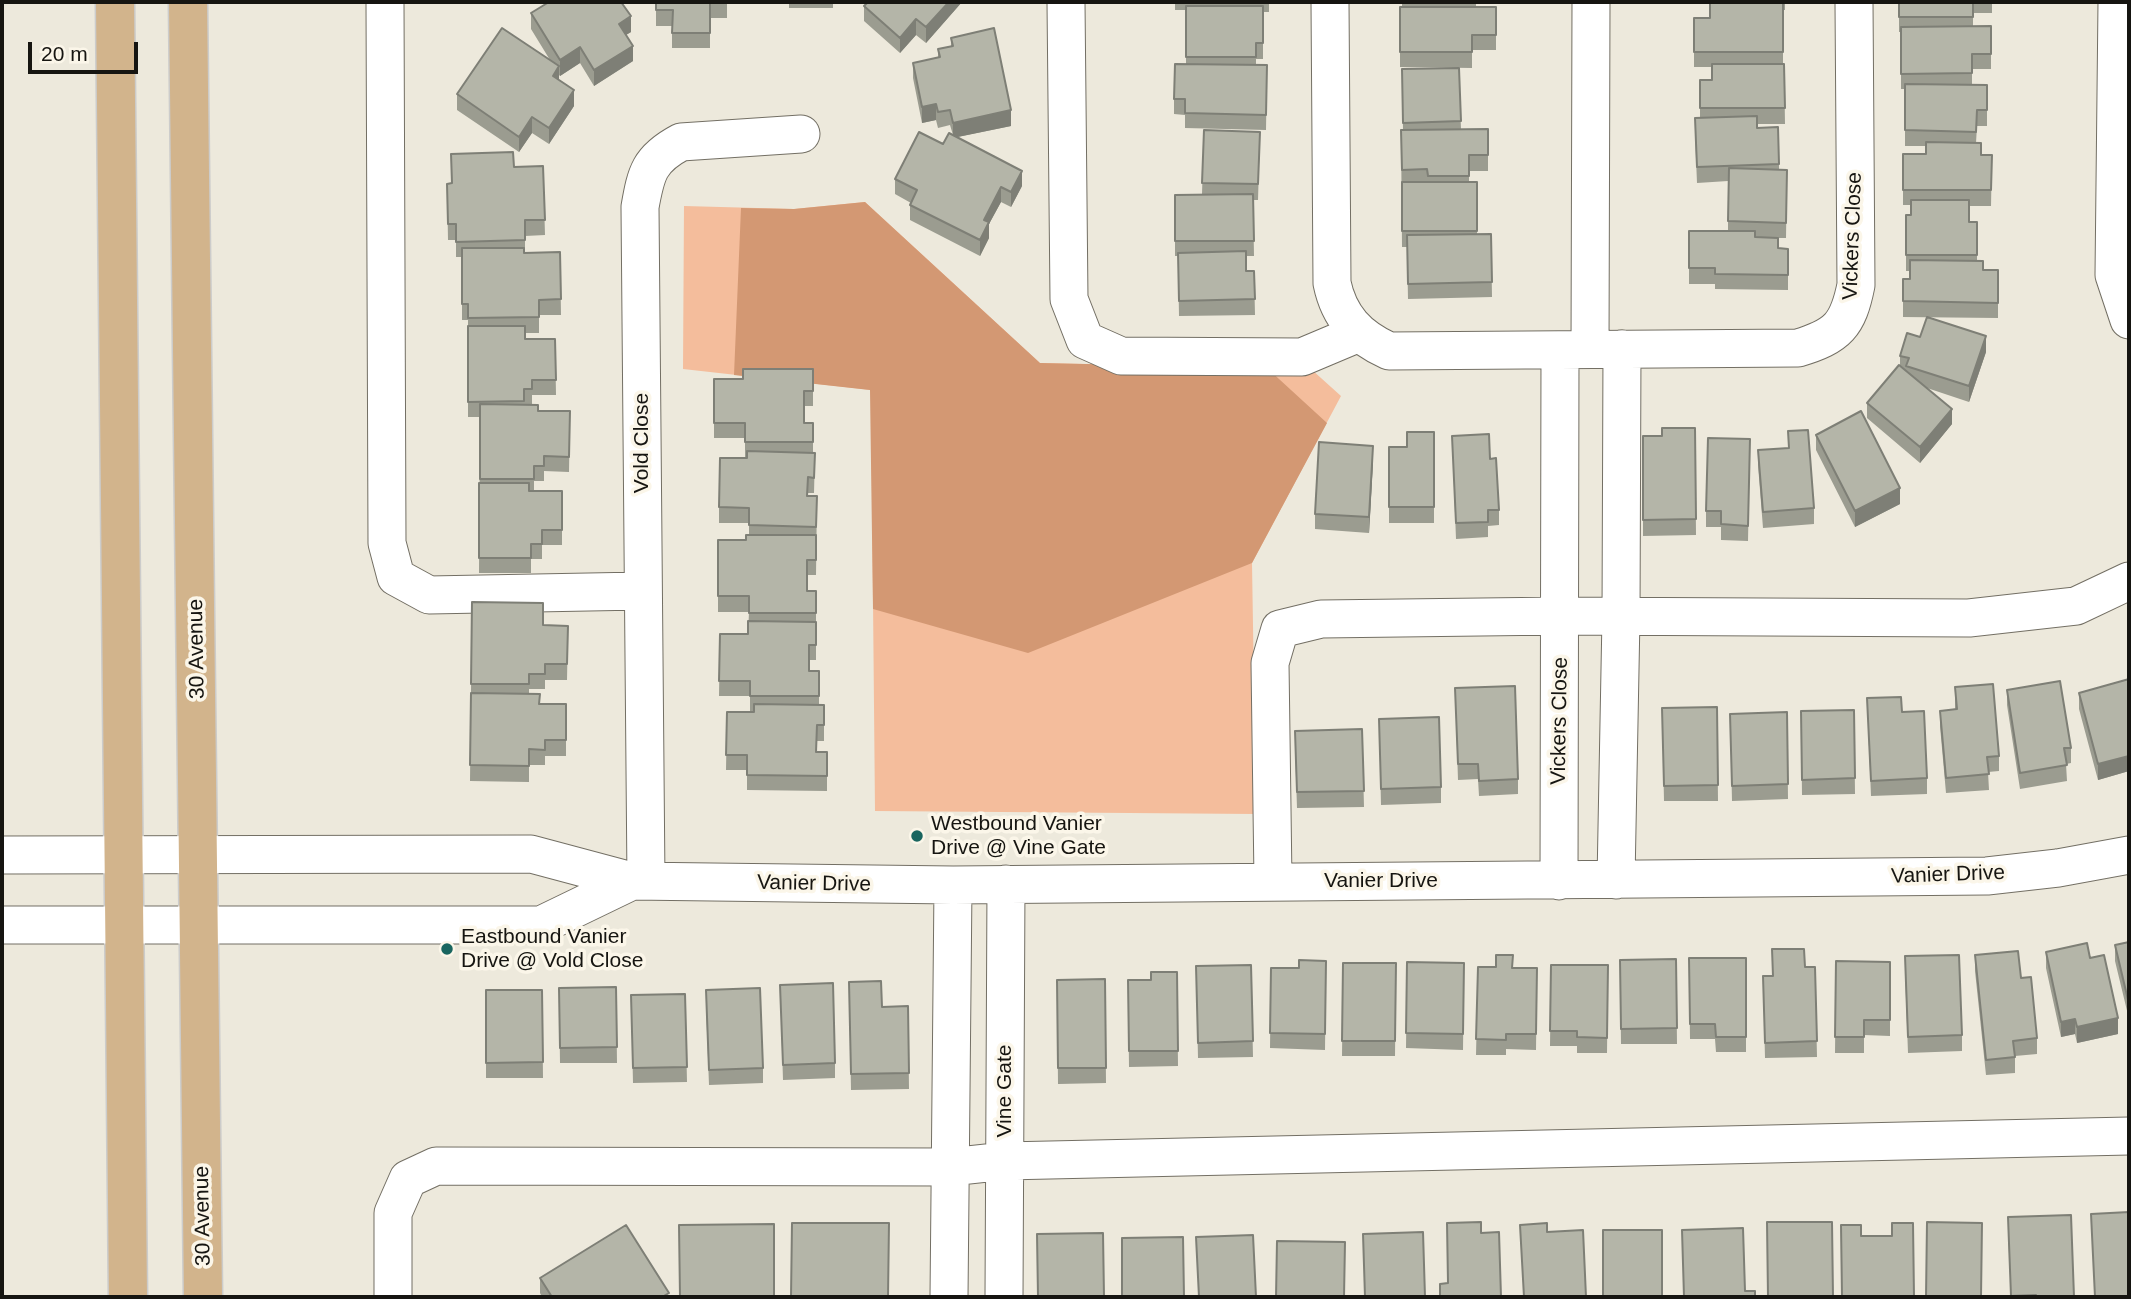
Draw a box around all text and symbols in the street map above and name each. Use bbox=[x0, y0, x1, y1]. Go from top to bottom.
scale bar bbox=[32, 28, 142, 72]
text: 20 m bbox=[41, 42, 88, 65]
street label: Vickers Close bbox=[1838, 172, 1868, 300]
street label: Vold Close bbox=[629, 393, 655, 493]
street label: 30 Avenue bbox=[184, 599, 210, 699]
street label: Vickers Close bbox=[1546, 657, 1574, 785]
place label: Westbound Vanier Drive @ Vine Gate bbox=[931, 811, 1106, 861]
marker: Westbound Vanier Drive @ Vine Gate bbox=[909, 828, 925, 844]
street label: Vanier Drive bbox=[1891, 860, 2005, 890]
street label: Vanier Drive bbox=[1324, 868, 1438, 894]
street label: Vanier Drive bbox=[757, 870, 871, 898]
place label: Eastbound Vanier Drive @ Vold Close bbox=[461, 924, 643, 974]
marker: Eastbound Vanier Drive @ Vold Close bbox=[439, 941, 455, 957]
street label: Vine Gate bbox=[992, 1044, 1018, 1138]
street label: 30 Avenue bbox=[190, 1166, 216, 1266]

